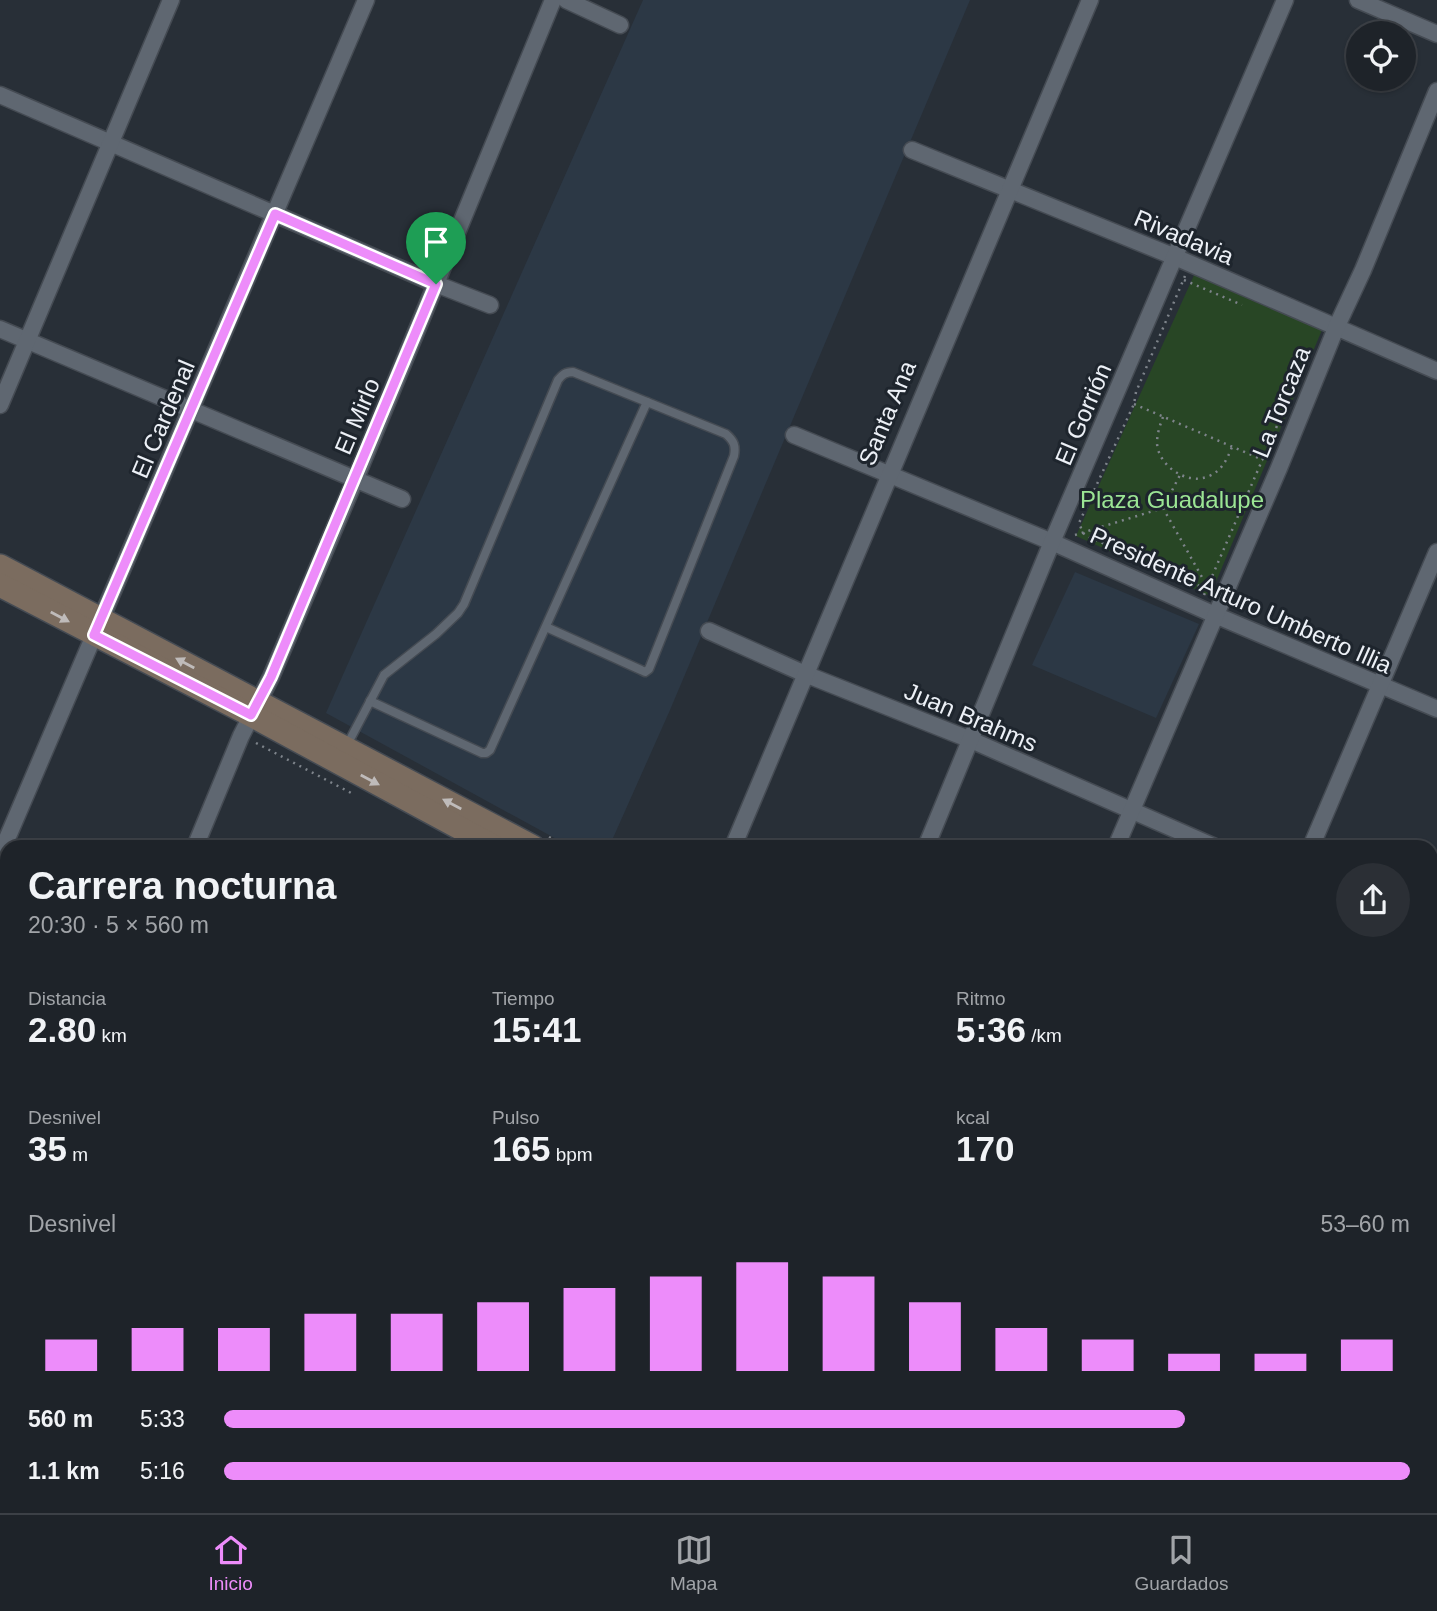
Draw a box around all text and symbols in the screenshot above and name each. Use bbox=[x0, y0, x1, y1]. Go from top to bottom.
map controls bbox=[1346, 21, 1416, 91]
button: locate bbox=[1346, 21, 1416, 91]
street label: Rivadavia bbox=[1130, 204, 1238, 270]
pin bbox=[406, 212, 466, 284]
icon: arrive bbox=[417, 223, 455, 261]
street label: La Torcaza bbox=[1247, 342, 1316, 461]
street label: El Cardenal bbox=[126, 356, 200, 482]
street label: Santa Ana bbox=[853, 356, 921, 469]
street label: El Gorrión bbox=[1049, 359, 1117, 469]
street label: El Mirlo bbox=[329, 374, 385, 458]
park label: Plaza Guadalupe bbox=[1080, 486, 1264, 513]
street label: Presidente Arturo Umberto Illia bbox=[1086, 521, 1396, 679]
one-way arrow bbox=[50, 611, 70, 623]
one-way arrow bbox=[176, 657, 195, 669]
street label: Juan Brahms bbox=[901, 677, 1041, 757]
one-way arrow bbox=[360, 774, 380, 786]
one-way arrow bbox=[441, 798, 461, 810]
button: share bbox=[1336, 863, 1410, 937]
text: Carrera nocturna bbox=[28, 865, 336, 907]
text: 20:30 · 5 × 560 m bbox=[28, 912, 209, 938]
text: Distancia bbox=[28, 988, 106, 1009]
text: Tiempo bbox=[492, 988, 555, 1009]
text: Ritmo bbox=[956, 988, 1006, 1009]
text: 2.80 bbox=[28, 1010, 96, 1049]
text: 15:41 bbox=[492, 1010, 582, 1049]
text: 5:36 bbox=[956, 1010, 1026, 1049]
text: km bbox=[96, 1025, 127, 1046]
text: /km bbox=[1026, 1025, 1062, 1046]
text: Desnivel bbox=[28, 1107, 101, 1128]
text: Pulso bbox=[492, 1107, 540, 1128]
text: kcal bbox=[956, 1107, 990, 1128]
text: 35 bbox=[28, 1129, 67, 1168]
text: 165 bbox=[492, 1129, 550, 1168]
text: 170 bbox=[956, 1129, 1014, 1168]
text: m bbox=[67, 1144, 88, 1165]
text: bpm bbox=[550, 1144, 593, 1165]
text: Desnivel bbox=[28, 1211, 116, 1237]
text: 53–60 m bbox=[1320, 1211, 1410, 1237]
text: 560 m bbox=[28, 1406, 93, 1432]
text: 5:33 bbox=[140, 1406, 185, 1432]
text: 1.1 km bbox=[28, 1458, 100, 1484]
text: 5:16 bbox=[140, 1458, 185, 1484]
tab: Inicio bbox=[209, 1531, 253, 1595]
tab: Mapa bbox=[670, 1531, 717, 1595]
tab: Guardados bbox=[1134, 1531, 1228, 1595]

